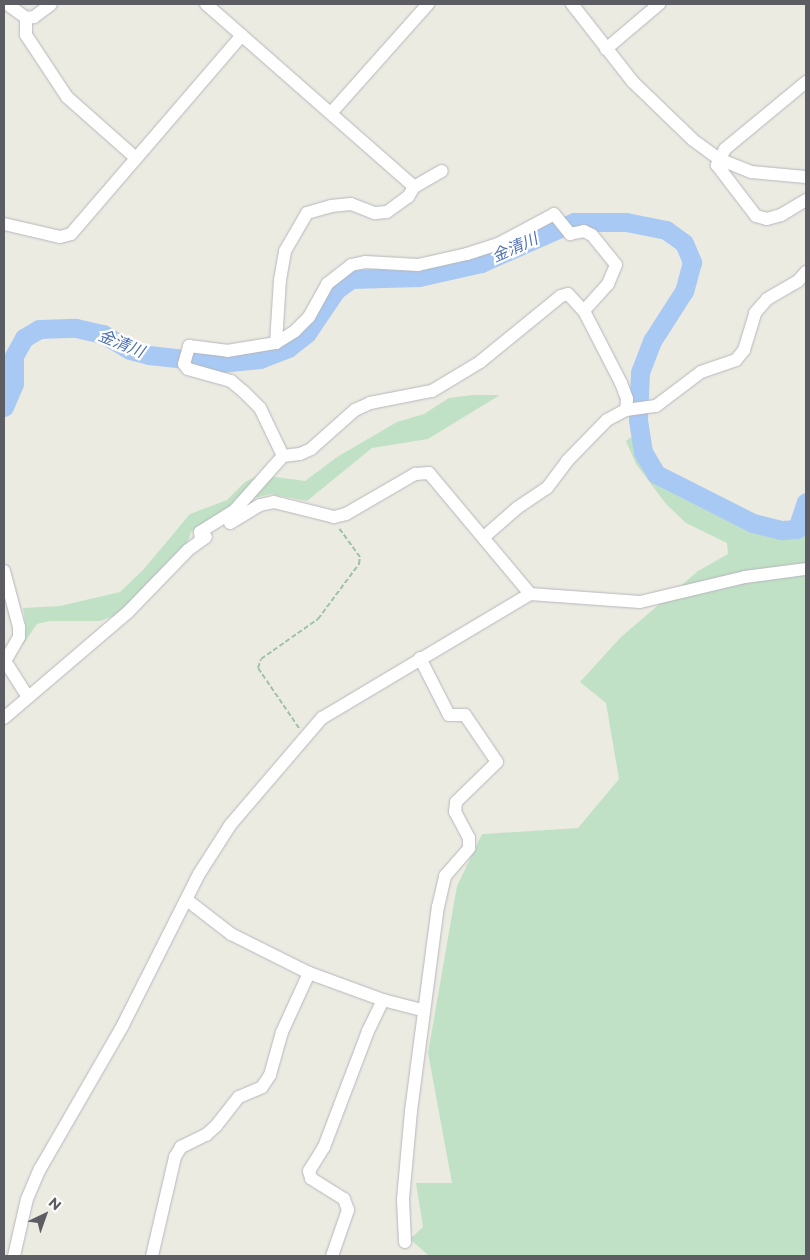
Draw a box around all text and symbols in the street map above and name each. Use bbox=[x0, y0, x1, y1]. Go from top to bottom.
water label: 金清川 bbox=[489, 229, 541, 267]
water label: 金清川 bbox=[95, 326, 147, 362]
north arrow bbox=[20, 1190, 70, 1240]
text: N bbox=[45, 1193, 65, 1214]

